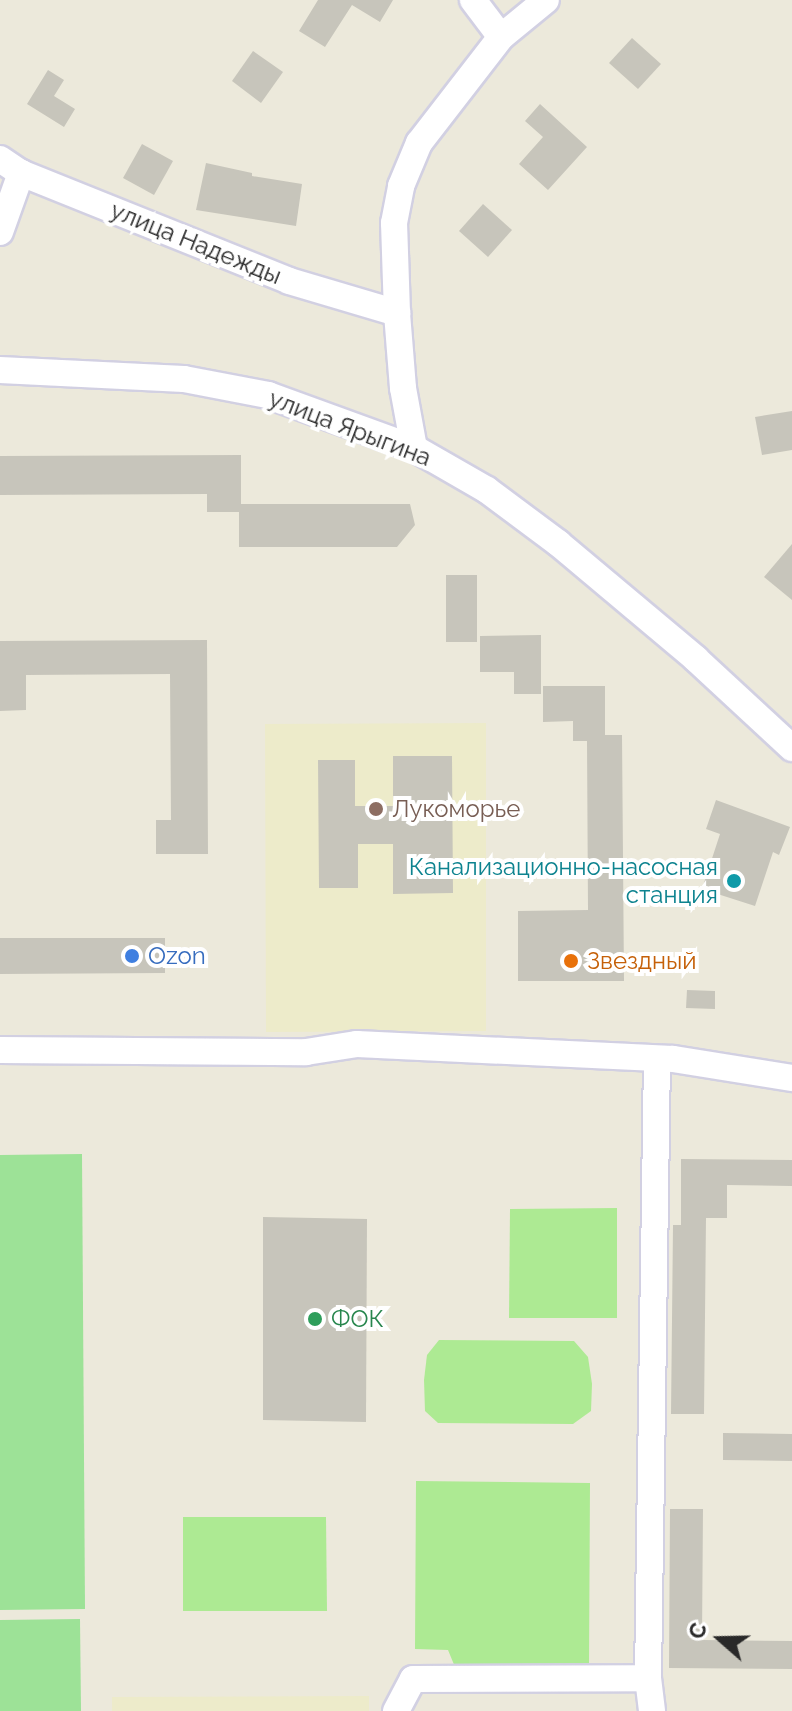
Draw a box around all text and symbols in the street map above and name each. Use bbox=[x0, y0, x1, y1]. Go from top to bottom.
street label: улица Надежды bbox=[106, 196, 286, 290]
street label: улица Ярыгина bbox=[265, 384, 435, 472]
place label: Лукоморье bbox=[392, 795, 520, 823]
marker: Лукоморье bbox=[367, 800, 385, 818]
place label: Канализационно-насосная станция bbox=[409, 853, 718, 909]
marker: Канализационно-насосная станция bbox=[725, 872, 743, 890]
place label: Ozon bbox=[148, 942, 206, 970]
marker: Ozon bbox=[123, 947, 141, 965]
place label: Звездный bbox=[587, 947, 696, 975]
marker: Звездный bbox=[562, 952, 580, 970]
place label: ФОК bbox=[331, 1305, 384, 1333]
marker: ФОК bbox=[306, 1310, 324, 1328]
north arrow bbox=[680, 1599, 760, 1679]
text: С bbox=[683, 1619, 712, 1642]

